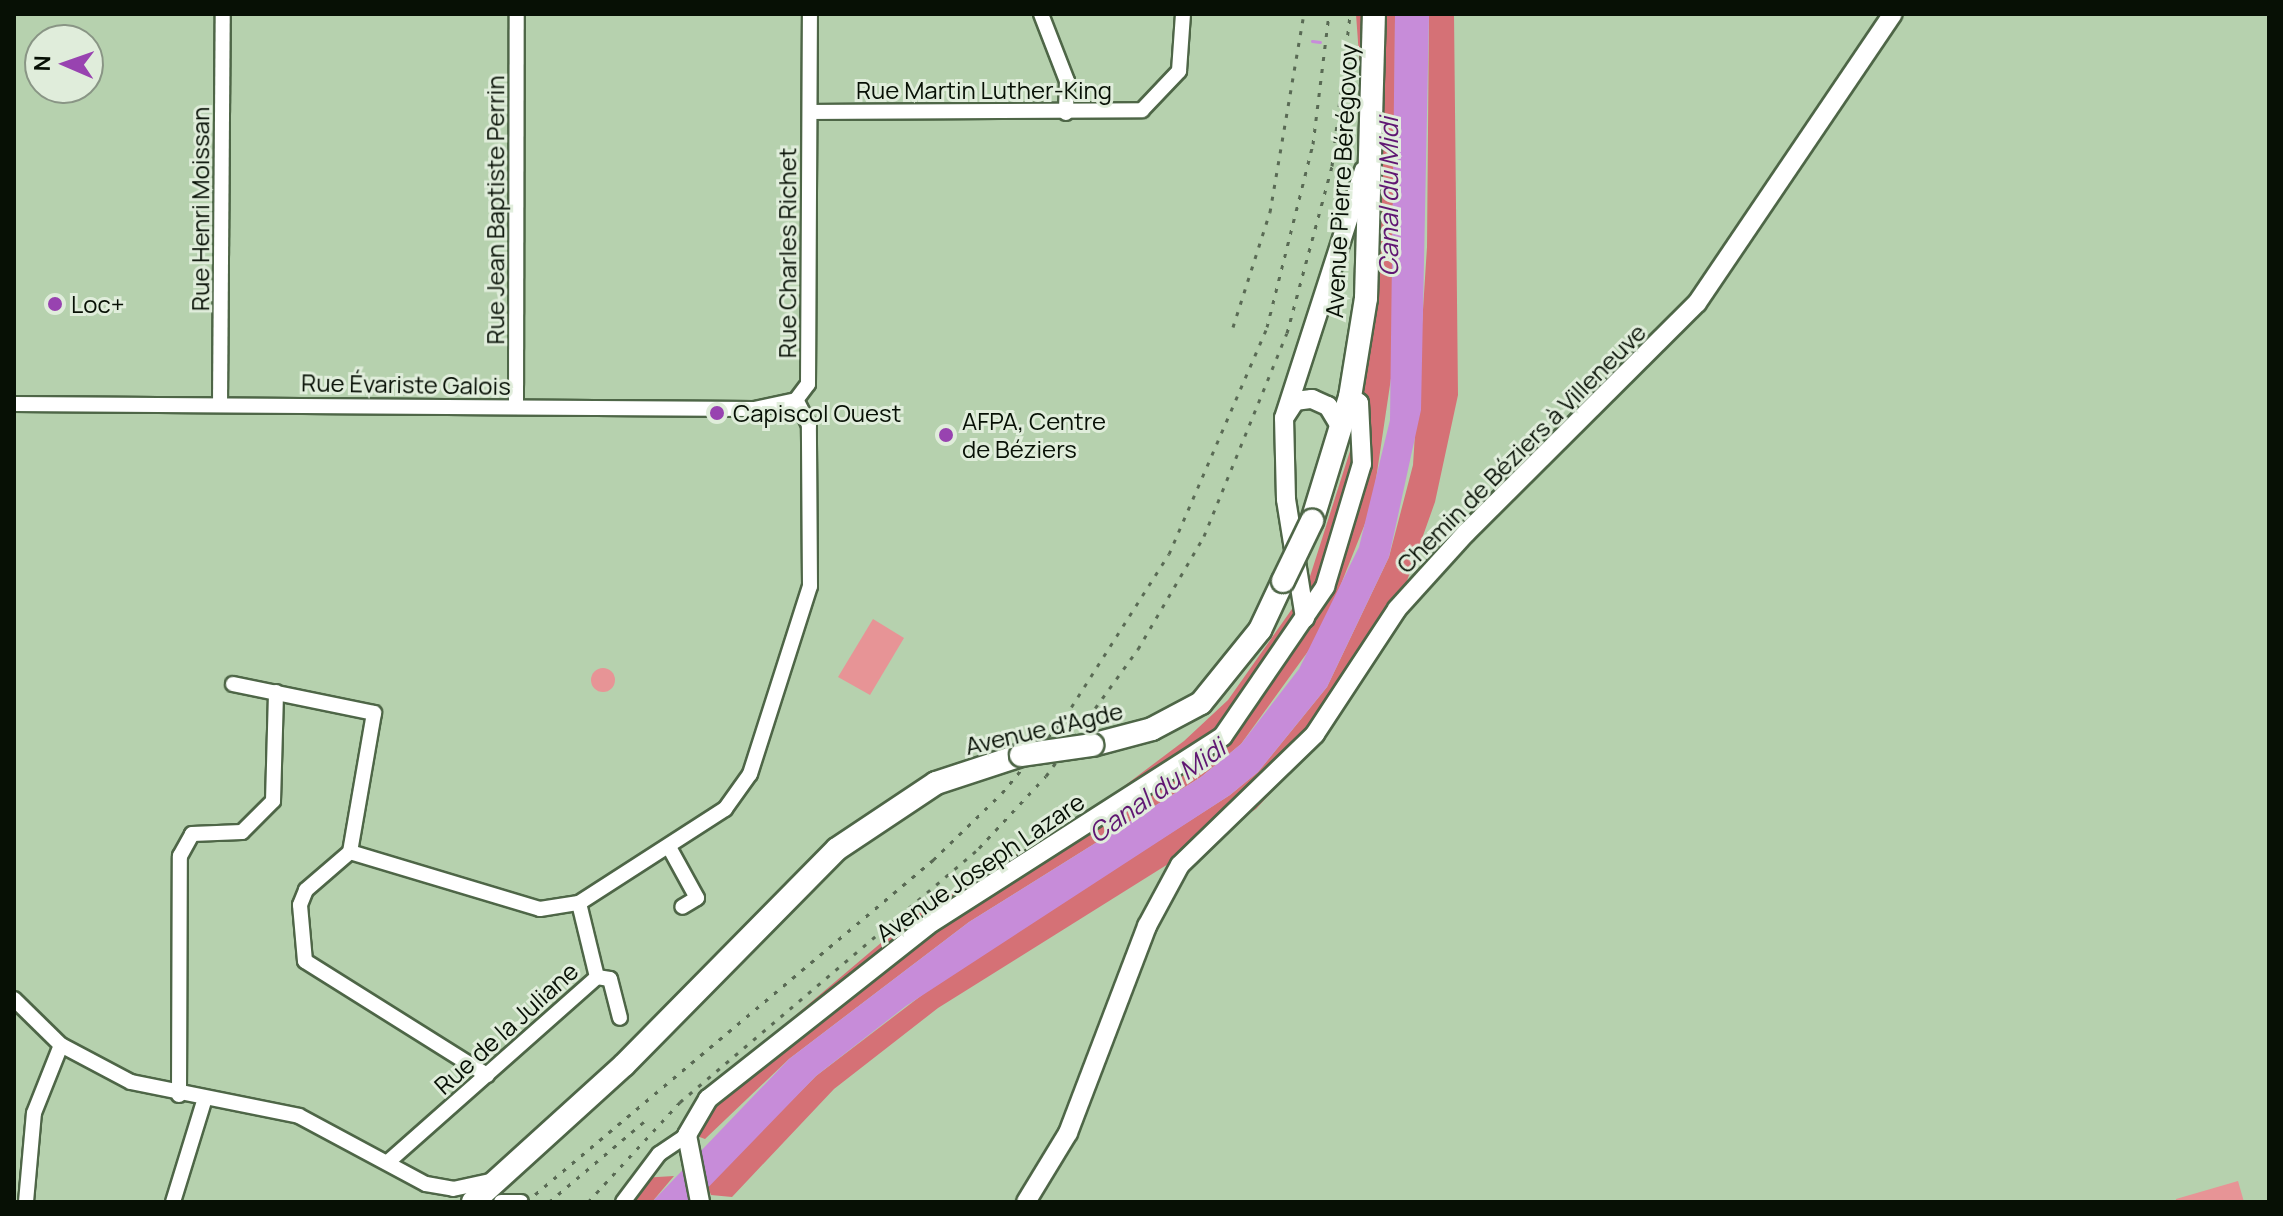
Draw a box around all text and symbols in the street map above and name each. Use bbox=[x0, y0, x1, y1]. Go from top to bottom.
north arrow bbox=[24, 24, 104, 104]
street label: Avenue Pierre Bérégovoy bbox=[1319, 43, 1363, 319]
text: N bbox=[27, 55, 57, 72]
street label: Rue Jean Baptiste Perrin bbox=[481, 75, 509, 345]
street label: Rue Martin Luther-King bbox=[856, 76, 1112, 104]
street label: Rue Henri Moissan bbox=[186, 107, 214, 311]
water label: Canal du Midi bbox=[1373, 117, 1405, 277]
street label: Rue Charles Richet bbox=[773, 148, 801, 358]
place label: Loc+ bbox=[71, 290, 125, 318]
marker: Loc+ bbox=[46, 295, 64, 313]
street label: Chemin de Béziers à Villeneuve bbox=[1390, 317, 1652, 579]
street label: Rue Évariste Galois bbox=[301, 368, 511, 400]
place label: Capiscol Ouest bbox=[733, 399, 901, 427]
marker: Capiscol Ouest bbox=[708, 404, 726, 422]
place label: AFPA, Centre de Béziers bbox=[962, 407, 1106, 463]
marker: AFPA, Centre de Béziers bbox=[937, 426, 955, 444]
street label: Avenue d'Agde bbox=[962, 696, 1126, 760]
water label: Canal du Midi bbox=[1083, 732, 1231, 850]
street label: Avenue Joseph Lazare bbox=[870, 787, 1090, 947]
street label: Rue de la Juliane bbox=[428, 956, 584, 1100]

